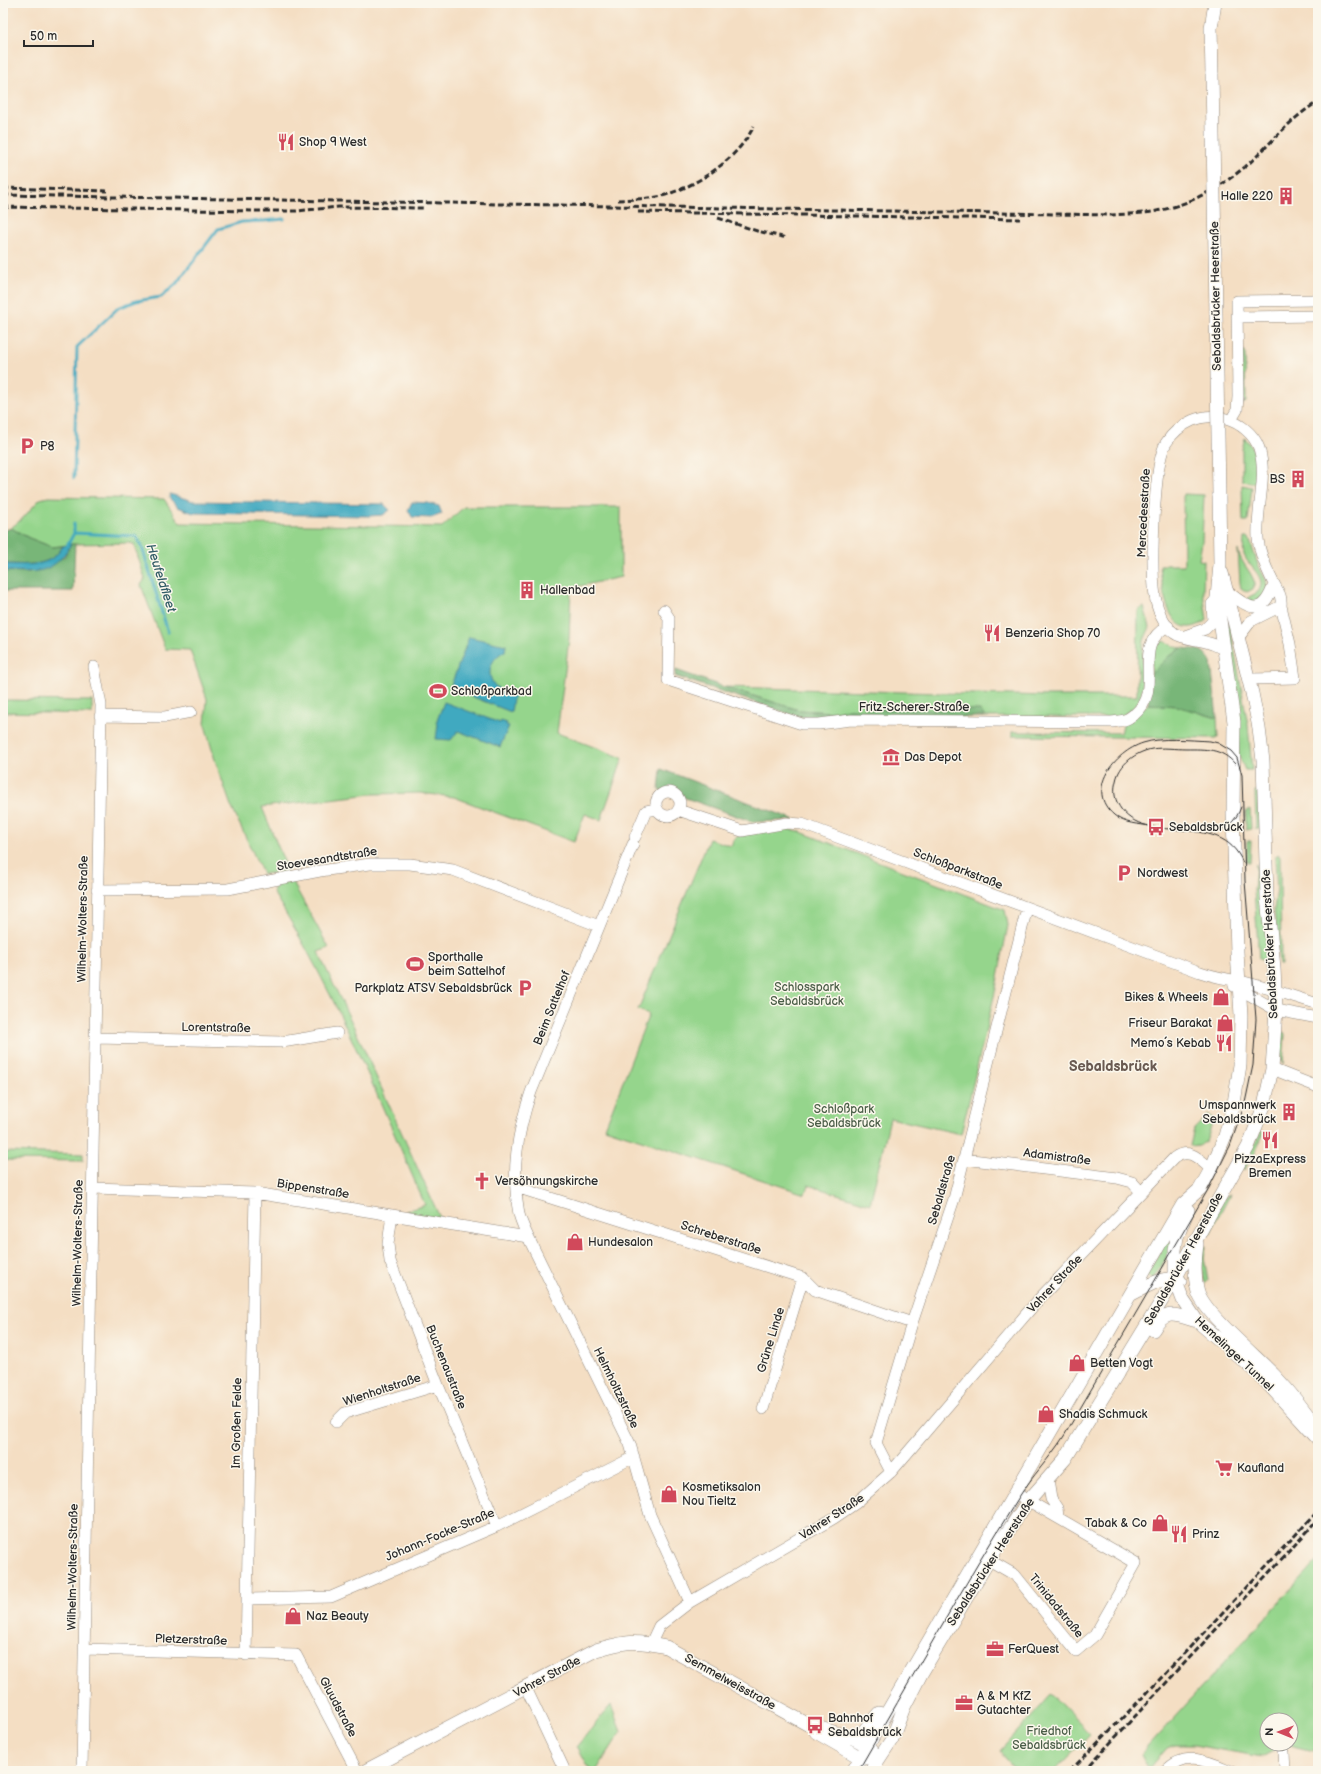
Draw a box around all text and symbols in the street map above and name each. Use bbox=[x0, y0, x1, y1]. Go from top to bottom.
scale bar bbox=[24, 22, 93, 48]
text: 50 m bbox=[30, 29, 57, 44]
restaurant icon: Shop 9 West bbox=[276, 132, 296, 152]
place label: Shop 9 West bbox=[299, 135, 367, 150]
building icon: Halle 220 bbox=[1276, 186, 1296, 206]
place label: Halle 220 bbox=[1221, 189, 1273, 204]
street label: Sebaldsbrücker Heerstraße bbox=[1207, 221, 1225, 371]
parking icon: P8 bbox=[17, 436, 37, 456]
place label: P8 bbox=[40, 439, 55, 454]
street label: Mercedesstraße bbox=[1134, 468, 1154, 558]
building icon: BS bbox=[1288, 469, 1308, 489]
place label: BS bbox=[1270, 472, 1285, 487]
water label: Heufeldfleet bbox=[142, 542, 180, 615]
building icon: Hallenbad bbox=[517, 580, 537, 600]
place label: Hallenbad bbox=[540, 583, 595, 598]
restaurant icon: Benzeria Shop 70 bbox=[982, 623, 1002, 643]
place label: Benzeria Shop 70 bbox=[1005, 626, 1100, 641]
sports icon: Schloßparkbad bbox=[428, 681, 448, 701]
place label: Schloßparkbad bbox=[451, 684, 532, 699]
street label: Fritz-Scherer-Straße bbox=[859, 700, 969, 715]
museum icon: Das Depot bbox=[881, 747, 901, 767]
place label: Das Depot bbox=[904, 750, 962, 765]
bus stop icon: Sebaldsbrück bbox=[1146, 817, 1166, 837]
place label: Sebaldsbrück bbox=[1169, 820, 1243, 835]
street label: Stoevesandtstraße bbox=[276, 844, 378, 874]
street label: Schloßparkstraße bbox=[911, 845, 1005, 893]
street label: Wilhelm-Wolters-Straße bbox=[74, 856, 92, 982]
parking icon: Nordwest bbox=[1114, 863, 1134, 883]
place label: Nordwest bbox=[1137, 866, 1188, 881]
street label: Sebaldsbrücker Heerstraße bbox=[1259, 869, 1281, 1019]
place label: Sporthalle beim Sattelhof bbox=[428, 950, 506, 979]
sports icon: Sporthalle beim Sattelhof bbox=[405, 954, 425, 974]
street label: Beim Sattelhof bbox=[530, 968, 574, 1047]
parking icon: Parkplatz ATSV Sebaldsbrück bbox=[515, 978, 535, 998]
park label: Schlosspark Sebaldsbrück bbox=[770, 980, 844, 1009]
place label: Parkplatz ATSV Sebaldsbrück bbox=[354, 981, 512, 996]
shop icon: Bikes & Wheels bbox=[1211, 987, 1231, 1007]
place label: Bikes & Wheels bbox=[1124, 990, 1208, 1005]
shop icon: Friseur Barakat bbox=[1215, 1013, 1235, 1033]
place label: Friseur Barakat bbox=[1128, 1016, 1212, 1031]
street label: Lorentstraße bbox=[181, 1020, 251, 1036]
restaurant icon: Memo´s Kebab bbox=[1214, 1033, 1234, 1053]
place label: Memo´s Kebab bbox=[1130, 1036, 1211, 1051]
district label: Sebaldsbrück bbox=[1069, 1058, 1158, 1075]
place label: Umspannwerk Sebaldsbrück bbox=[1199, 1098, 1276, 1127]
park label: Schloßpark Sebaldsbrück bbox=[807, 1102, 881, 1131]
building icon: Umspannwerk Sebaldsbrück bbox=[1279, 1102, 1299, 1122]
restaurant icon: PizzaExpress Bremen bbox=[1260, 1130, 1280, 1150]
street label: Adamistraße bbox=[1022, 1145, 1092, 1169]
place label: PizzaExpress Bremen bbox=[1234, 1152, 1306, 1181]
street label: Sebaldstraße bbox=[925, 1153, 959, 1227]
church icon: Versöhnungskirche bbox=[472, 1171, 492, 1191]
place label: Versöhnungskirche bbox=[495, 1174, 598, 1189]
street label: Bippenstraße bbox=[276, 1176, 350, 1202]
street label: Wilhelm-Wolters-Straße bbox=[69, 1180, 87, 1306]
street label: Sebaldsbrücker Heerstraße bbox=[1141, 1190, 1227, 1328]
street label: Schreberstraße bbox=[679, 1218, 763, 1258]
shop icon: Hundesalon bbox=[565, 1232, 585, 1252]
place label: Hundesalon bbox=[588, 1235, 653, 1250]
street label: Vahrer Straße bbox=[1024, 1252, 1086, 1316]
street label: Grüne Linde bbox=[754, 1305, 788, 1375]
street label: Hemelinger Tunnel bbox=[1191, 1313, 1277, 1395]
street label: Buchenaustraße bbox=[422, 1323, 470, 1411]
street label: Helmholtzstraße bbox=[590, 1345, 642, 1431]
shop icon: Betten Vogt bbox=[1067, 1353, 1087, 1373]
place label: Betten Vogt bbox=[1090, 1356, 1153, 1371]
street label: Wienholtstraße bbox=[341, 1370, 423, 1410]
street label: Im Großen Felde bbox=[229, 1377, 245, 1469]
shop icon: Shadis Schmuck bbox=[1036, 1404, 1056, 1424]
place label: Shadis Schmuck bbox=[1059, 1407, 1148, 1422]
supermarket icon: Kaufland bbox=[1214, 1458, 1234, 1478]
place label: Kaufland bbox=[1237, 1461, 1284, 1476]
place label: Kosmetiksalon Nou Tieltz bbox=[682, 1480, 761, 1509]
shop icon: Kosmetiksalon Nou Tieltz bbox=[659, 1484, 679, 1504]
street label: Vahrer Straße bbox=[797, 1491, 867, 1543]
street label: Sebaldsbrücker Heerstraße bbox=[944, 1495, 1038, 1629]
street label: Wilhelm-Wolters-Straße bbox=[64, 1504, 82, 1630]
street label: Johann-Focke-Straße bbox=[383, 1505, 497, 1565]
shop icon: Tabak & Co bbox=[1150, 1513, 1170, 1533]
place label: Tabak & Co bbox=[1085, 1516, 1147, 1531]
restaurant icon: Prinz bbox=[1169, 1524, 1189, 1544]
place label: Prinz bbox=[1192, 1527, 1219, 1542]
street label: Trinidadstraße bbox=[1026, 1571, 1086, 1641]
shop icon: Naz Beauty bbox=[283, 1606, 303, 1626]
place label: Naz Beauty bbox=[306, 1609, 369, 1624]
street label: Pletzerstraße bbox=[155, 1631, 227, 1649]
office icon: FerQuest bbox=[985, 1639, 1005, 1659]
place label: FerQuest bbox=[1008, 1642, 1059, 1657]
street label: Semmelweisstraße bbox=[682, 1651, 778, 1713]
street label: Vahrer Straße bbox=[511, 1653, 583, 1701]
street label: Gluudstraße bbox=[316, 1674, 360, 1740]
place label: A & M KfZ Gutachter bbox=[977, 1689, 1032, 1718]
office icon: A & M KfZ Gutachter bbox=[954, 1693, 974, 1713]
place label: Bahnhof Sebaldsbrück bbox=[828, 1711, 902, 1740]
north arrow bbox=[1259, 1712, 1299, 1752]
bus stop icon: Bahnhof Sebaldsbrück bbox=[805, 1715, 825, 1735]
park label: Friedhof Sebaldsbrück bbox=[1012, 1724, 1086, 1753]
text: N bbox=[1263, 1728, 1276, 1736]

